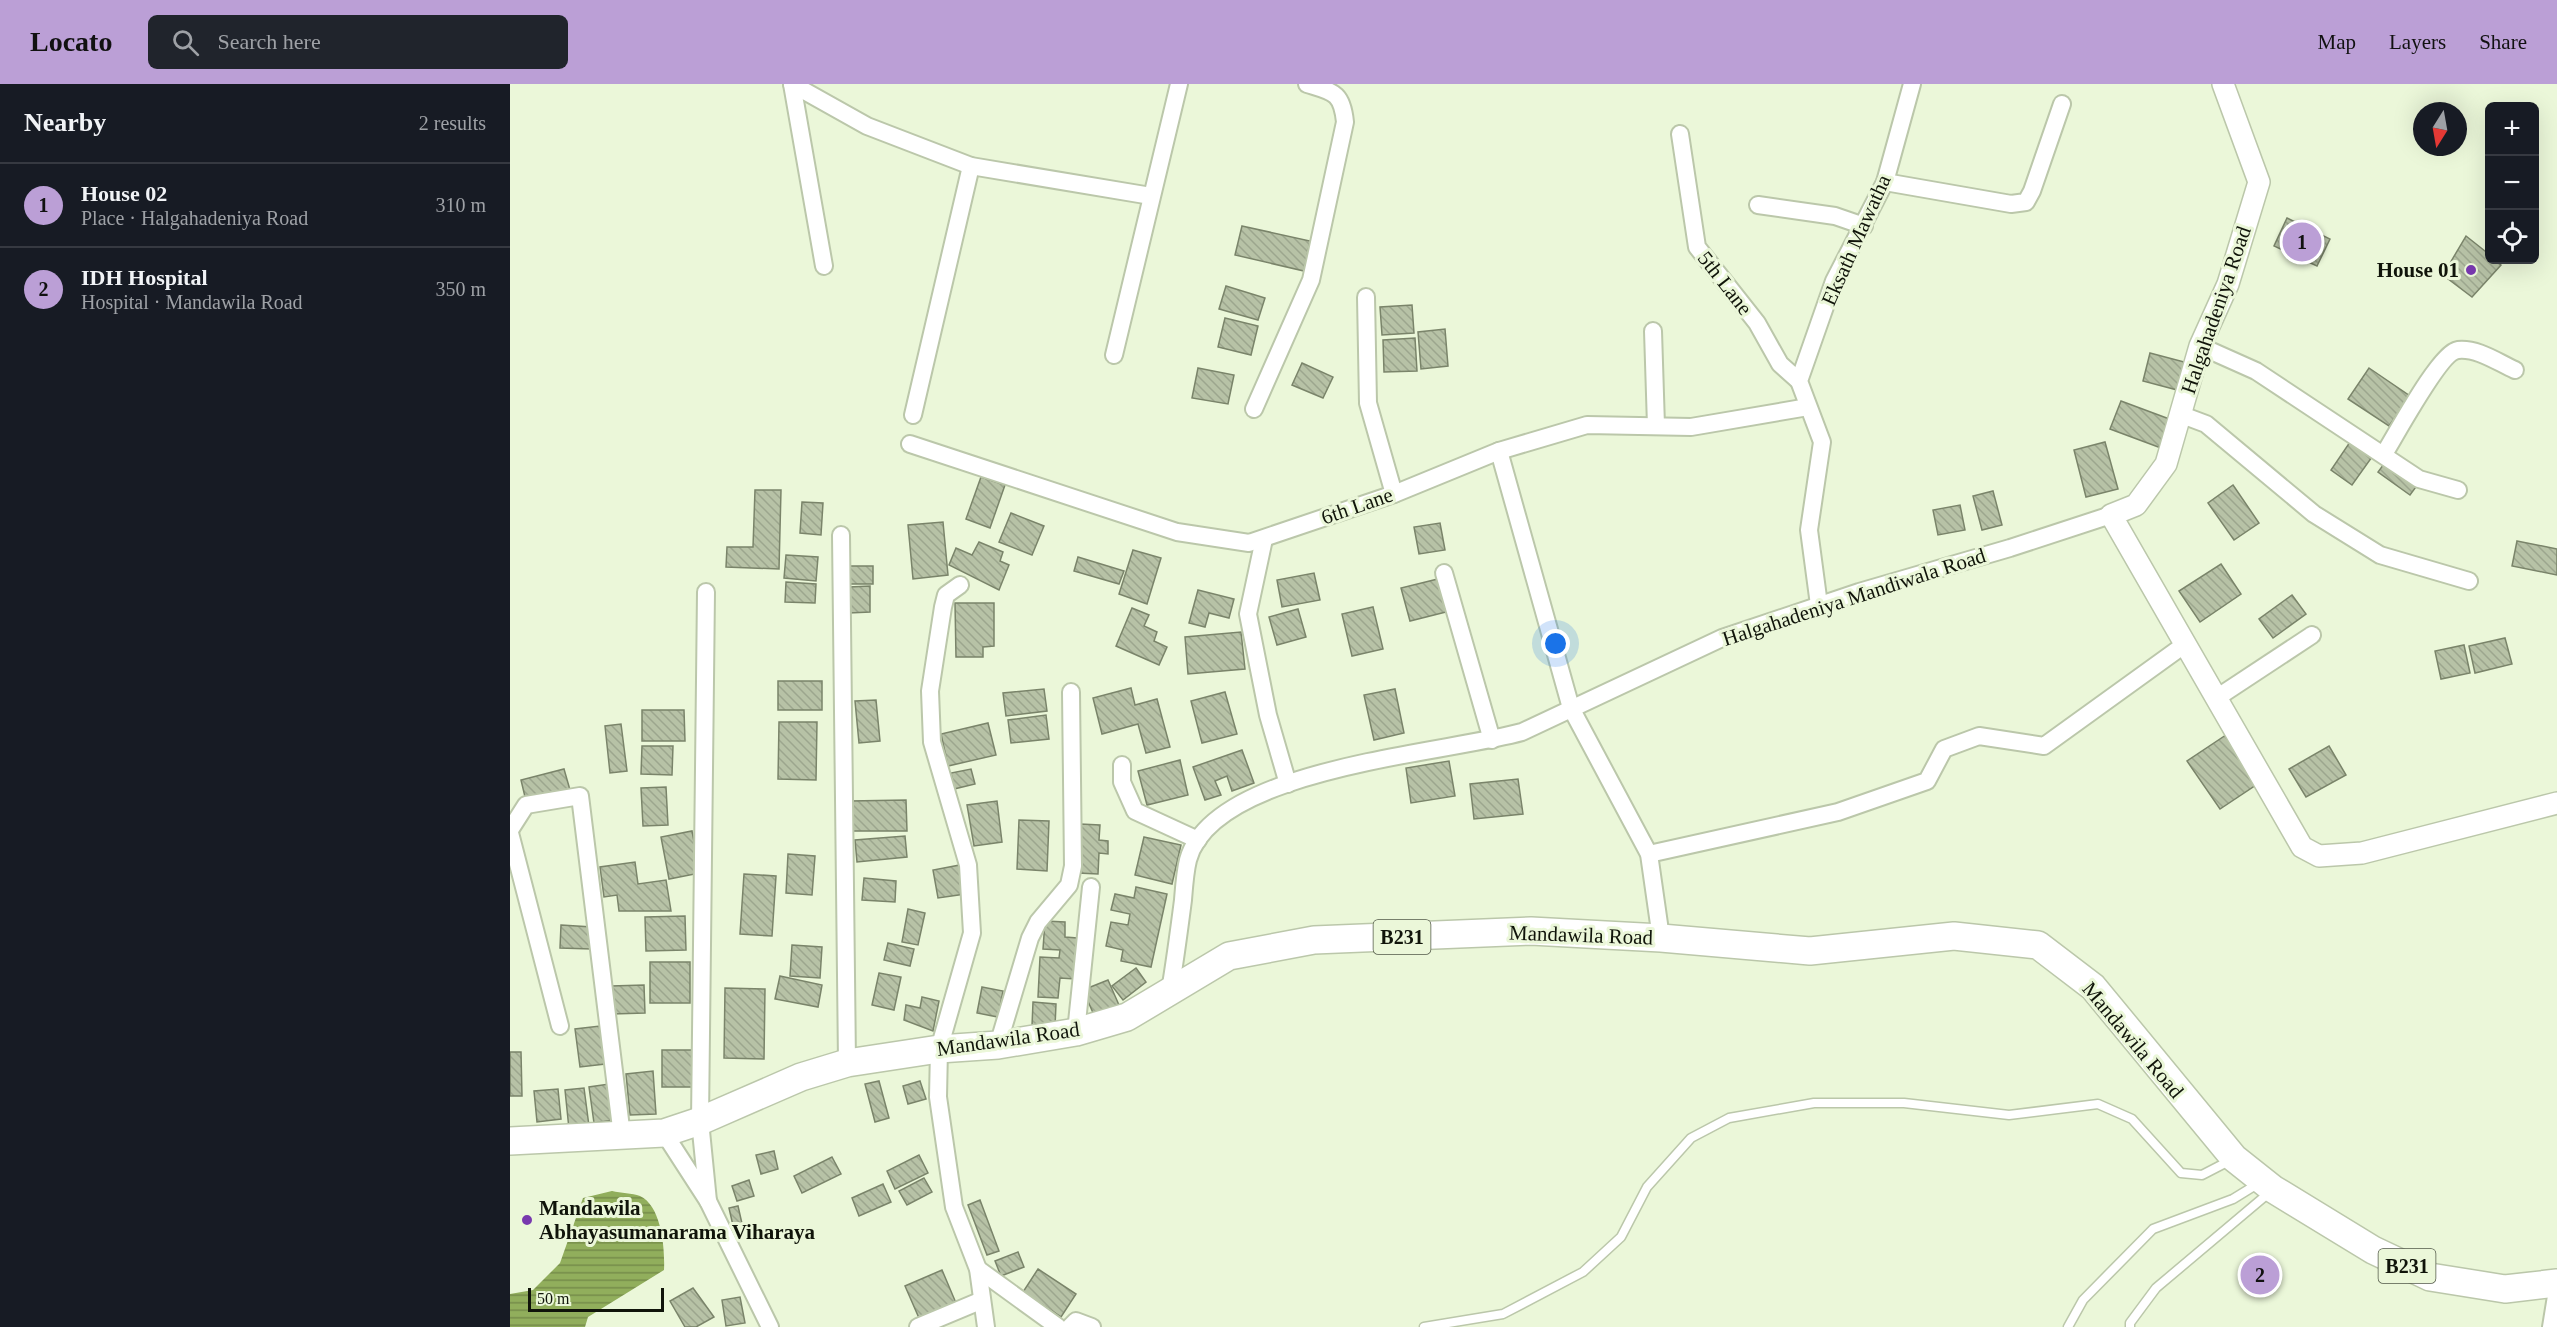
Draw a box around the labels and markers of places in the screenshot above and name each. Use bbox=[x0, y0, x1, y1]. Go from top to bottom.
pin: 1 bbox=[2282, 220, 2322, 264]
place label: House 01 bbox=[2377, 258, 2459, 282]
marker: House 01 bbox=[2464, 263, 2478, 277]
place label: Mandawila Abhayasumanarama Viharaya bbox=[539, 1196, 815, 1244]
marker: Mandawila Abhayasumanarama Viharaya bbox=[520, 1213, 534, 1227]
pin: 2 bbox=[2240, 1252, 2280, 1298]

